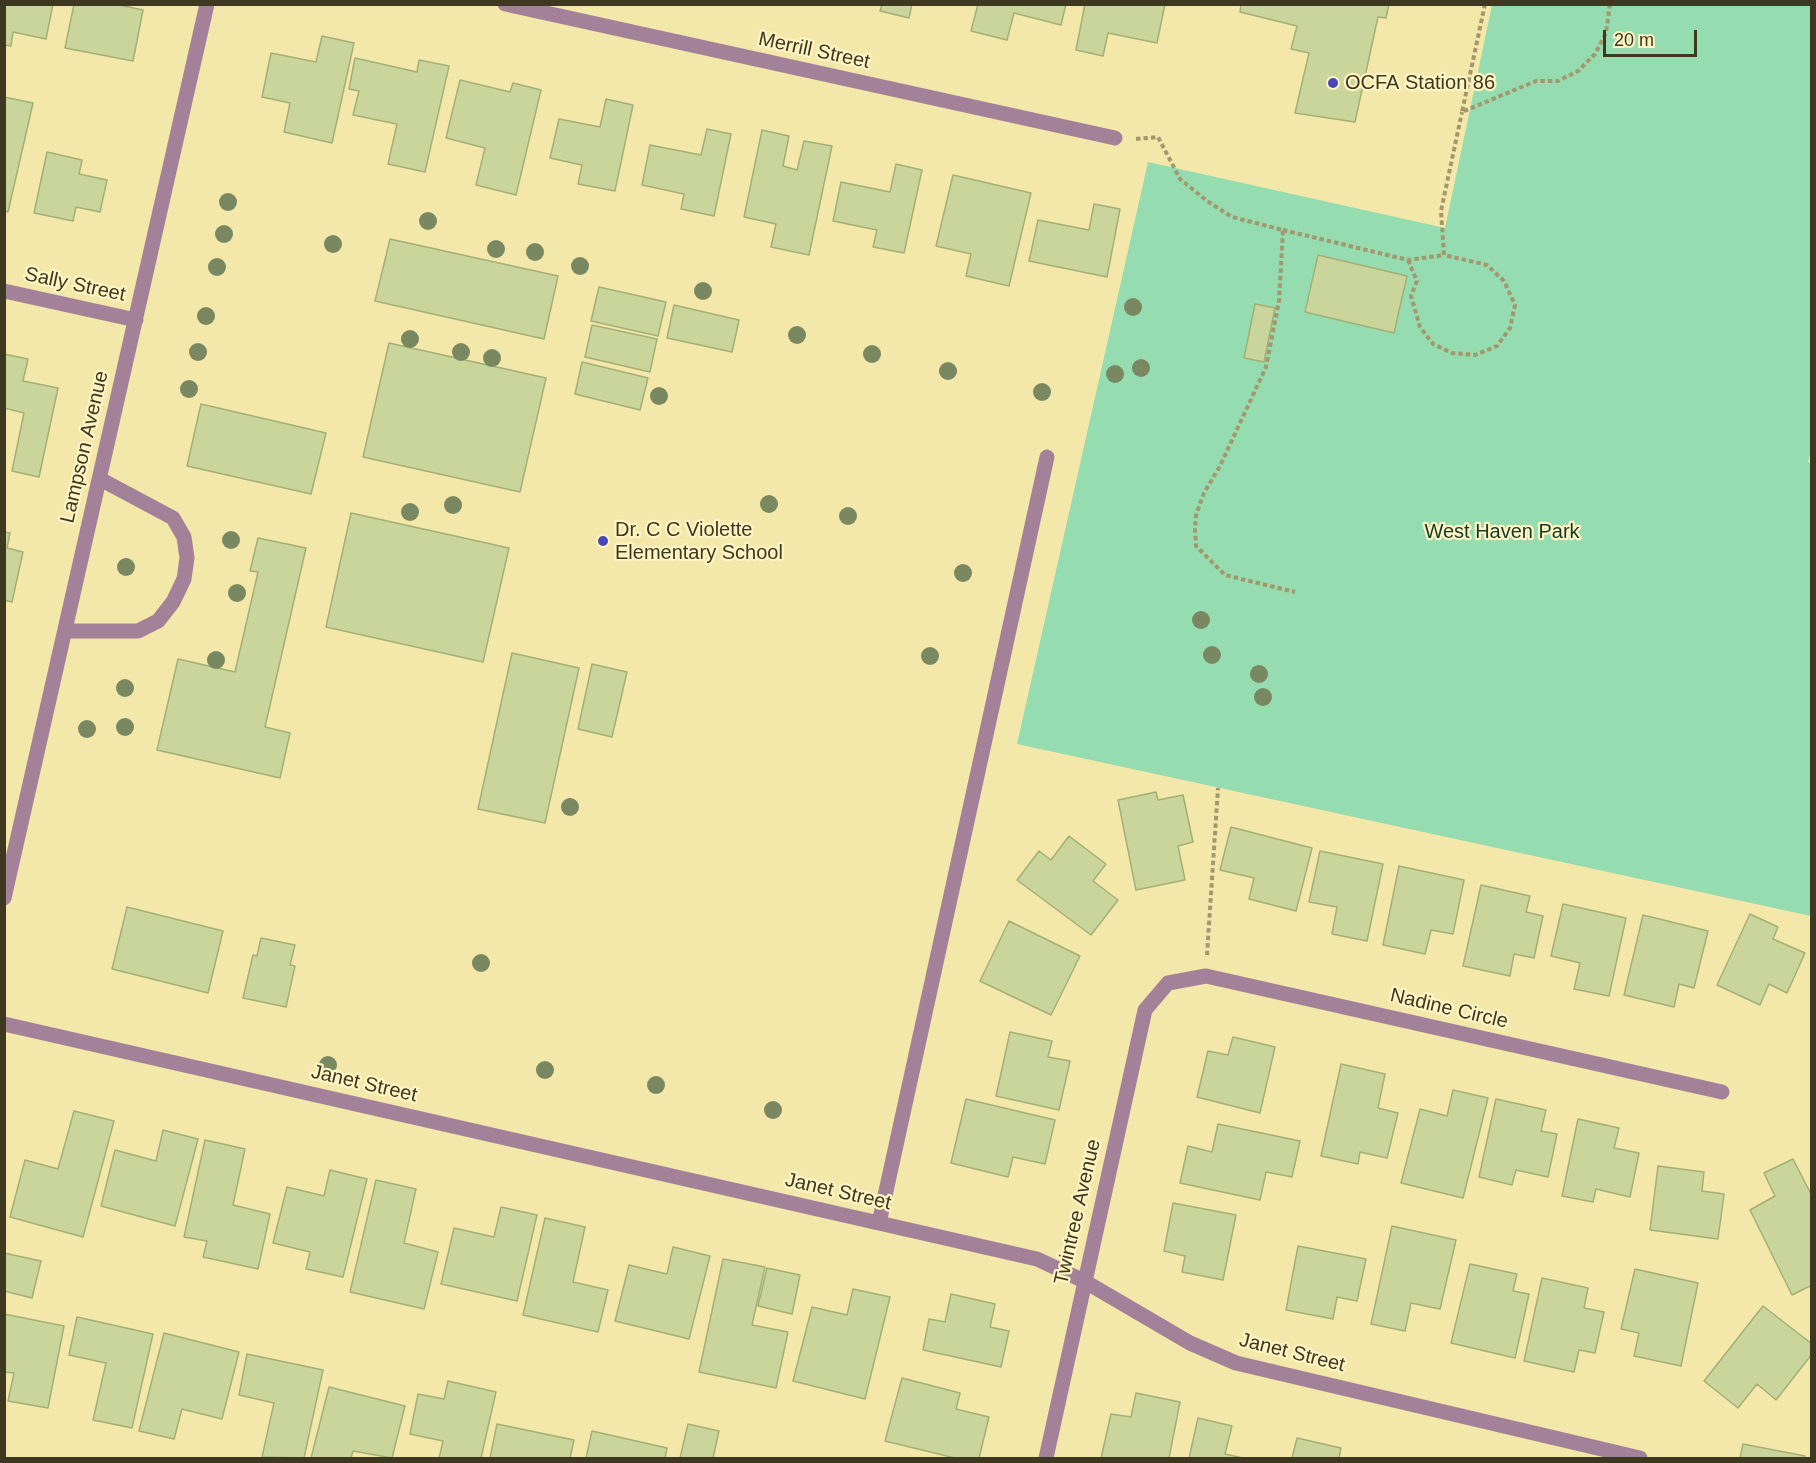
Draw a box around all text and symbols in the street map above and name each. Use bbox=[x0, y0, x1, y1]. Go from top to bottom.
scale bar bbox=[1606, 18, 1700, 56]
street label: Merrill Street bbox=[756, 27, 872, 75]
text: 20 m bbox=[1614, 30, 1654, 50]
place label: OCFA Station 86 bbox=[1345, 71, 1495, 95]
marker: OCFA Station 86 bbox=[1326, 76, 1340, 90]
street label: Sally Street bbox=[22, 263, 128, 307]
street label: Lampson Avenue bbox=[56, 369, 114, 525]
place label: Dr. C C Violette Elementary School bbox=[615, 518, 783, 565]
park label: West Haven Park bbox=[1424, 520, 1580, 544]
marker: Dr. C C Violette Elementary School bbox=[596, 534, 610, 548]
street label: Nadine Circle bbox=[1388, 984, 1510, 1034]
street label: Janet Street bbox=[309, 1060, 419, 1108]
street label: Twintree Avenue bbox=[1050, 1137, 1106, 1287]
street label: Janet Street bbox=[783, 1168, 893, 1216]
street label: Janet Street bbox=[1237, 1328, 1347, 1378]

